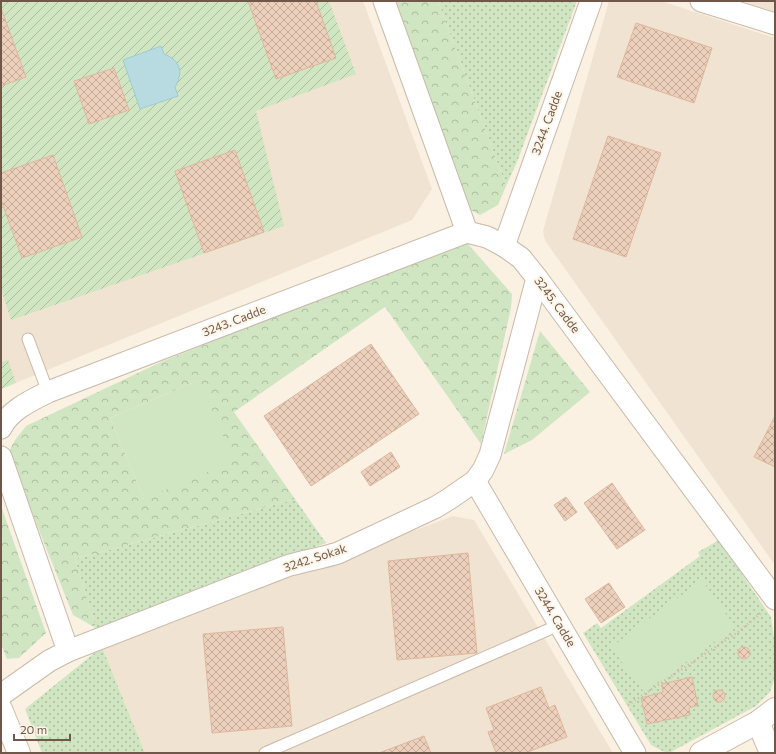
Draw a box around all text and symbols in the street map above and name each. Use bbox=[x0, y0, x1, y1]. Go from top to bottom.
street label: 3244. Cadde bbox=[528, 89, 564, 157]
street label: 3245. Cadde bbox=[532, 273, 584, 335]
street label: 3243. Cadde bbox=[200, 302, 267, 339]
street label: 3242. Sokak bbox=[281, 540, 349, 574]
street label: 3244. Cadde bbox=[533, 584, 579, 649]
scale bar bbox=[14, 716, 70, 742]
text: 20 m bbox=[20, 722, 47, 736]

